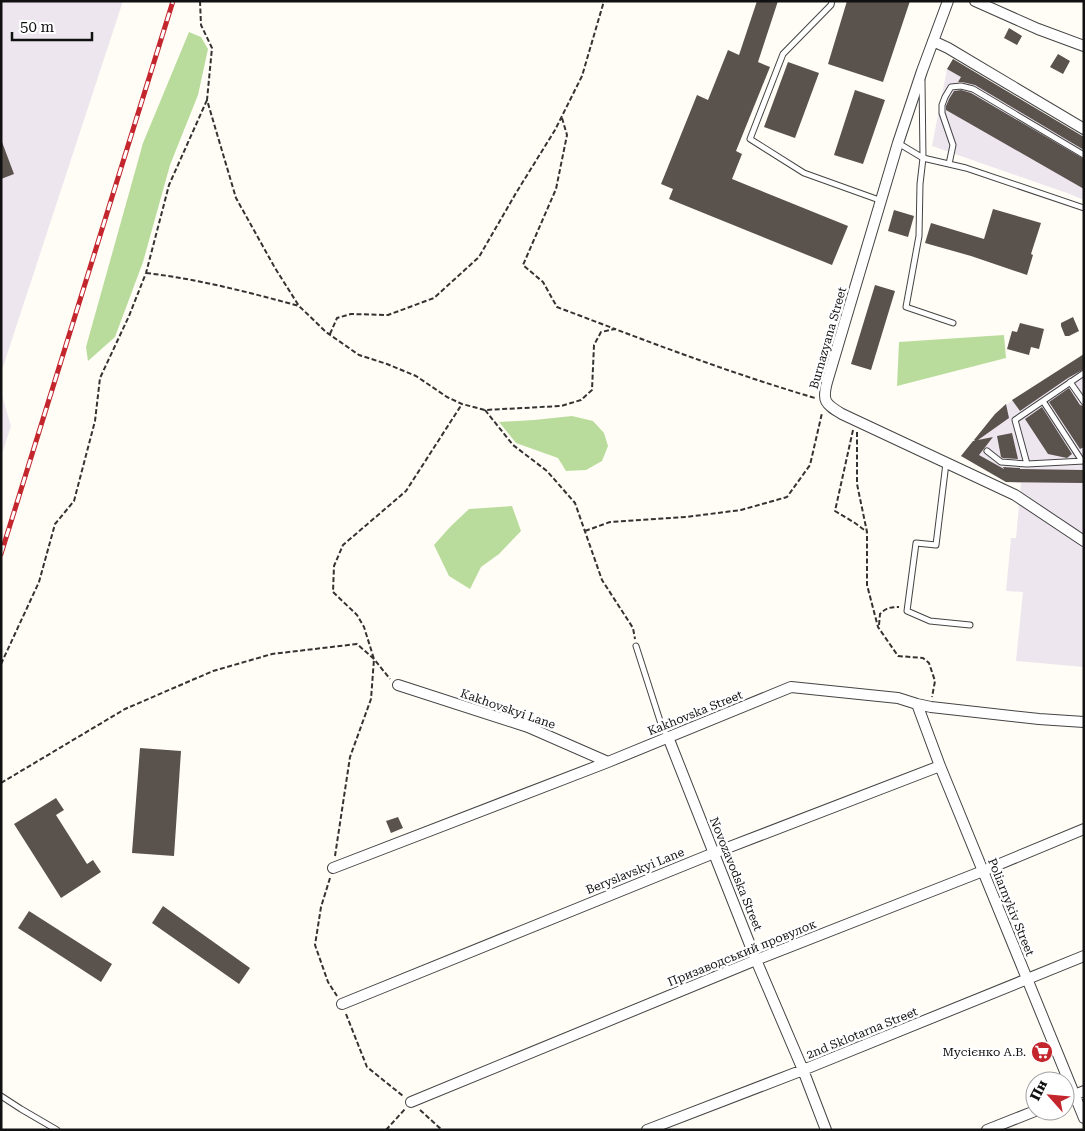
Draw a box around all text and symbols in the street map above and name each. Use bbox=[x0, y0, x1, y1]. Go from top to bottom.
scale bar bbox=[12, 10, 92, 42]
text: 50 m bbox=[20, 18, 55, 36]
street label: Burnazyana Street bbox=[807, 285, 849, 391]
street label: Kakhovskyi Lane bbox=[459, 686, 558, 732]
street label: Kakhovska Street bbox=[646, 687, 745, 738]
street label: Novozavodska Street bbox=[707, 815, 765, 933]
street label: Beryslavskyi Lane bbox=[584, 845, 687, 897]
street label: Poliarnykiv Street bbox=[985, 856, 1037, 958]
street label: Призаводський провулок bbox=[666, 917, 819, 989]
street label: 2nd Sklotarna Street bbox=[804, 1004, 920, 1062]
supermarket icon: Мусієнко А.В. bbox=[1030, 1040, 1054, 1064]
place label: Мусієнко А.В. bbox=[942, 1045, 1026, 1059]
north arrow bbox=[1025, 1071, 1075, 1121]
text: Пн bbox=[1027, 1077, 1051, 1103]

